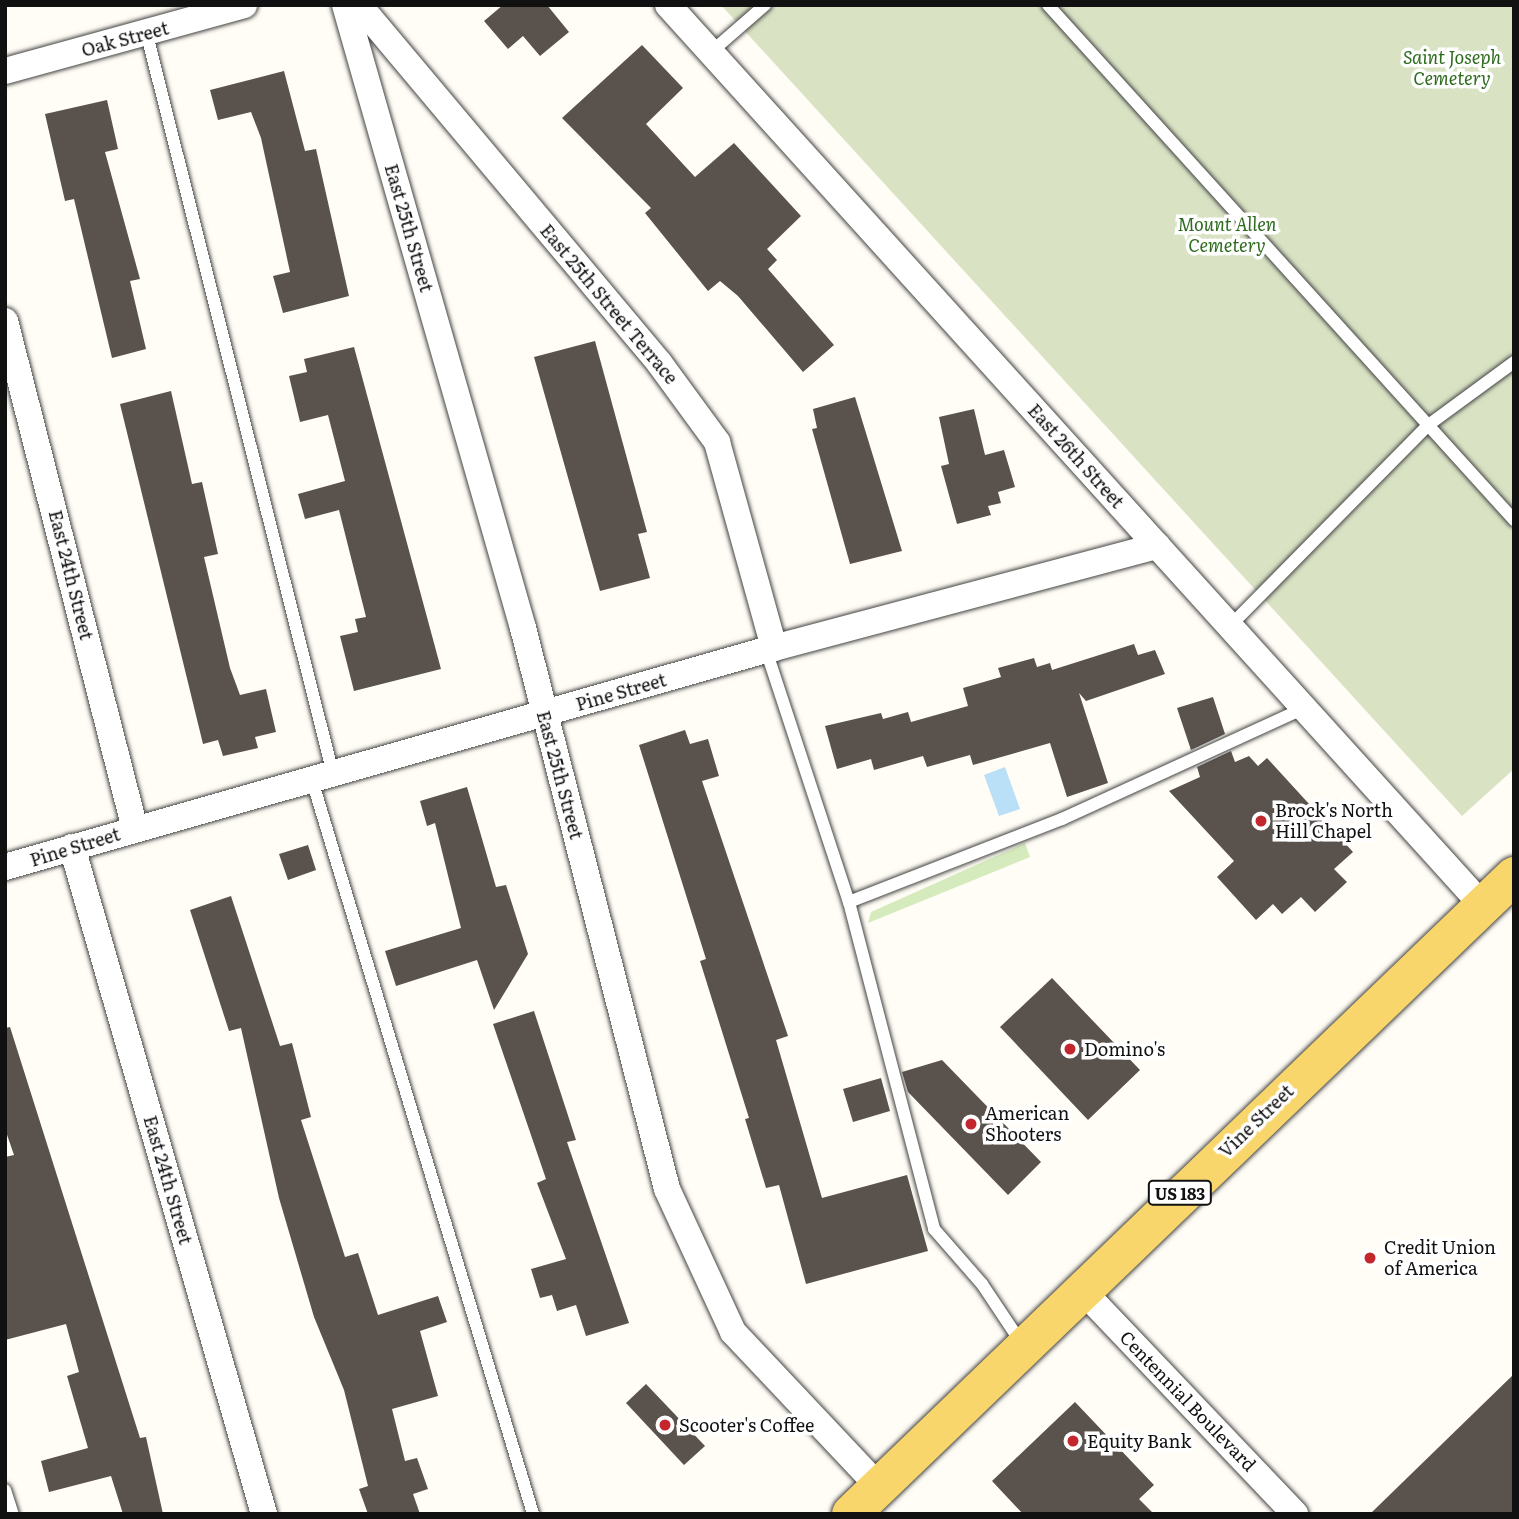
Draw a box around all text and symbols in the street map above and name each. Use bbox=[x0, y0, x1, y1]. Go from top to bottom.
street label: Oak Street bbox=[79, 17, 171, 61]
park label: Saint Joseph Cemetery bbox=[1403, 47, 1501, 90]
street label: East 25th Street bbox=[380, 161, 438, 295]
park label: Mount Allen Cemetery bbox=[1177, 214, 1277, 256]
street label: East 25th Street Terrace bbox=[536, 220, 682, 388]
street label: East 26th Street bbox=[1024, 399, 1128, 513]
street label: East 24th Street bbox=[44, 508, 98, 642]
street label: Pine Street bbox=[573, 669, 669, 715]
street label: East 25th Street bbox=[532, 708, 588, 842]
place label: Brock's North Hill Chapel bbox=[1275, 800, 1393, 842]
marker: Brock's North Hill Chapel bbox=[1253, 813, 1269, 829]
street label: Pine Street bbox=[27, 823, 123, 871]
place label: Domino's bbox=[1084, 1038, 1165, 1060]
marker: Domino's bbox=[1062, 1041, 1078, 1057]
street label: Vine Street bbox=[1214, 1080, 1298, 1162]
place label: American Shooters bbox=[985, 1103, 1069, 1146]
street label: East 24th Street bbox=[139, 1113, 197, 1247]
marker: American Shooters bbox=[963, 1116, 979, 1132]
road number: US 183 bbox=[1147, 1180, 1213, 1205]
place label: Credit Union of America bbox=[1384, 1237, 1496, 1280]
marker: Credit Union of America bbox=[1362, 1250, 1378, 1266]
street label: Centennial Boulevard bbox=[1115, 1326, 1261, 1476]
place label: Scooter's Coffee bbox=[679, 1414, 814, 1436]
marker: Scooter's Coffee bbox=[657, 1417, 673, 1433]
place label: Equity Bank bbox=[1087, 1430, 1191, 1452]
marker: Equity Bank bbox=[1065, 1433, 1081, 1449]

